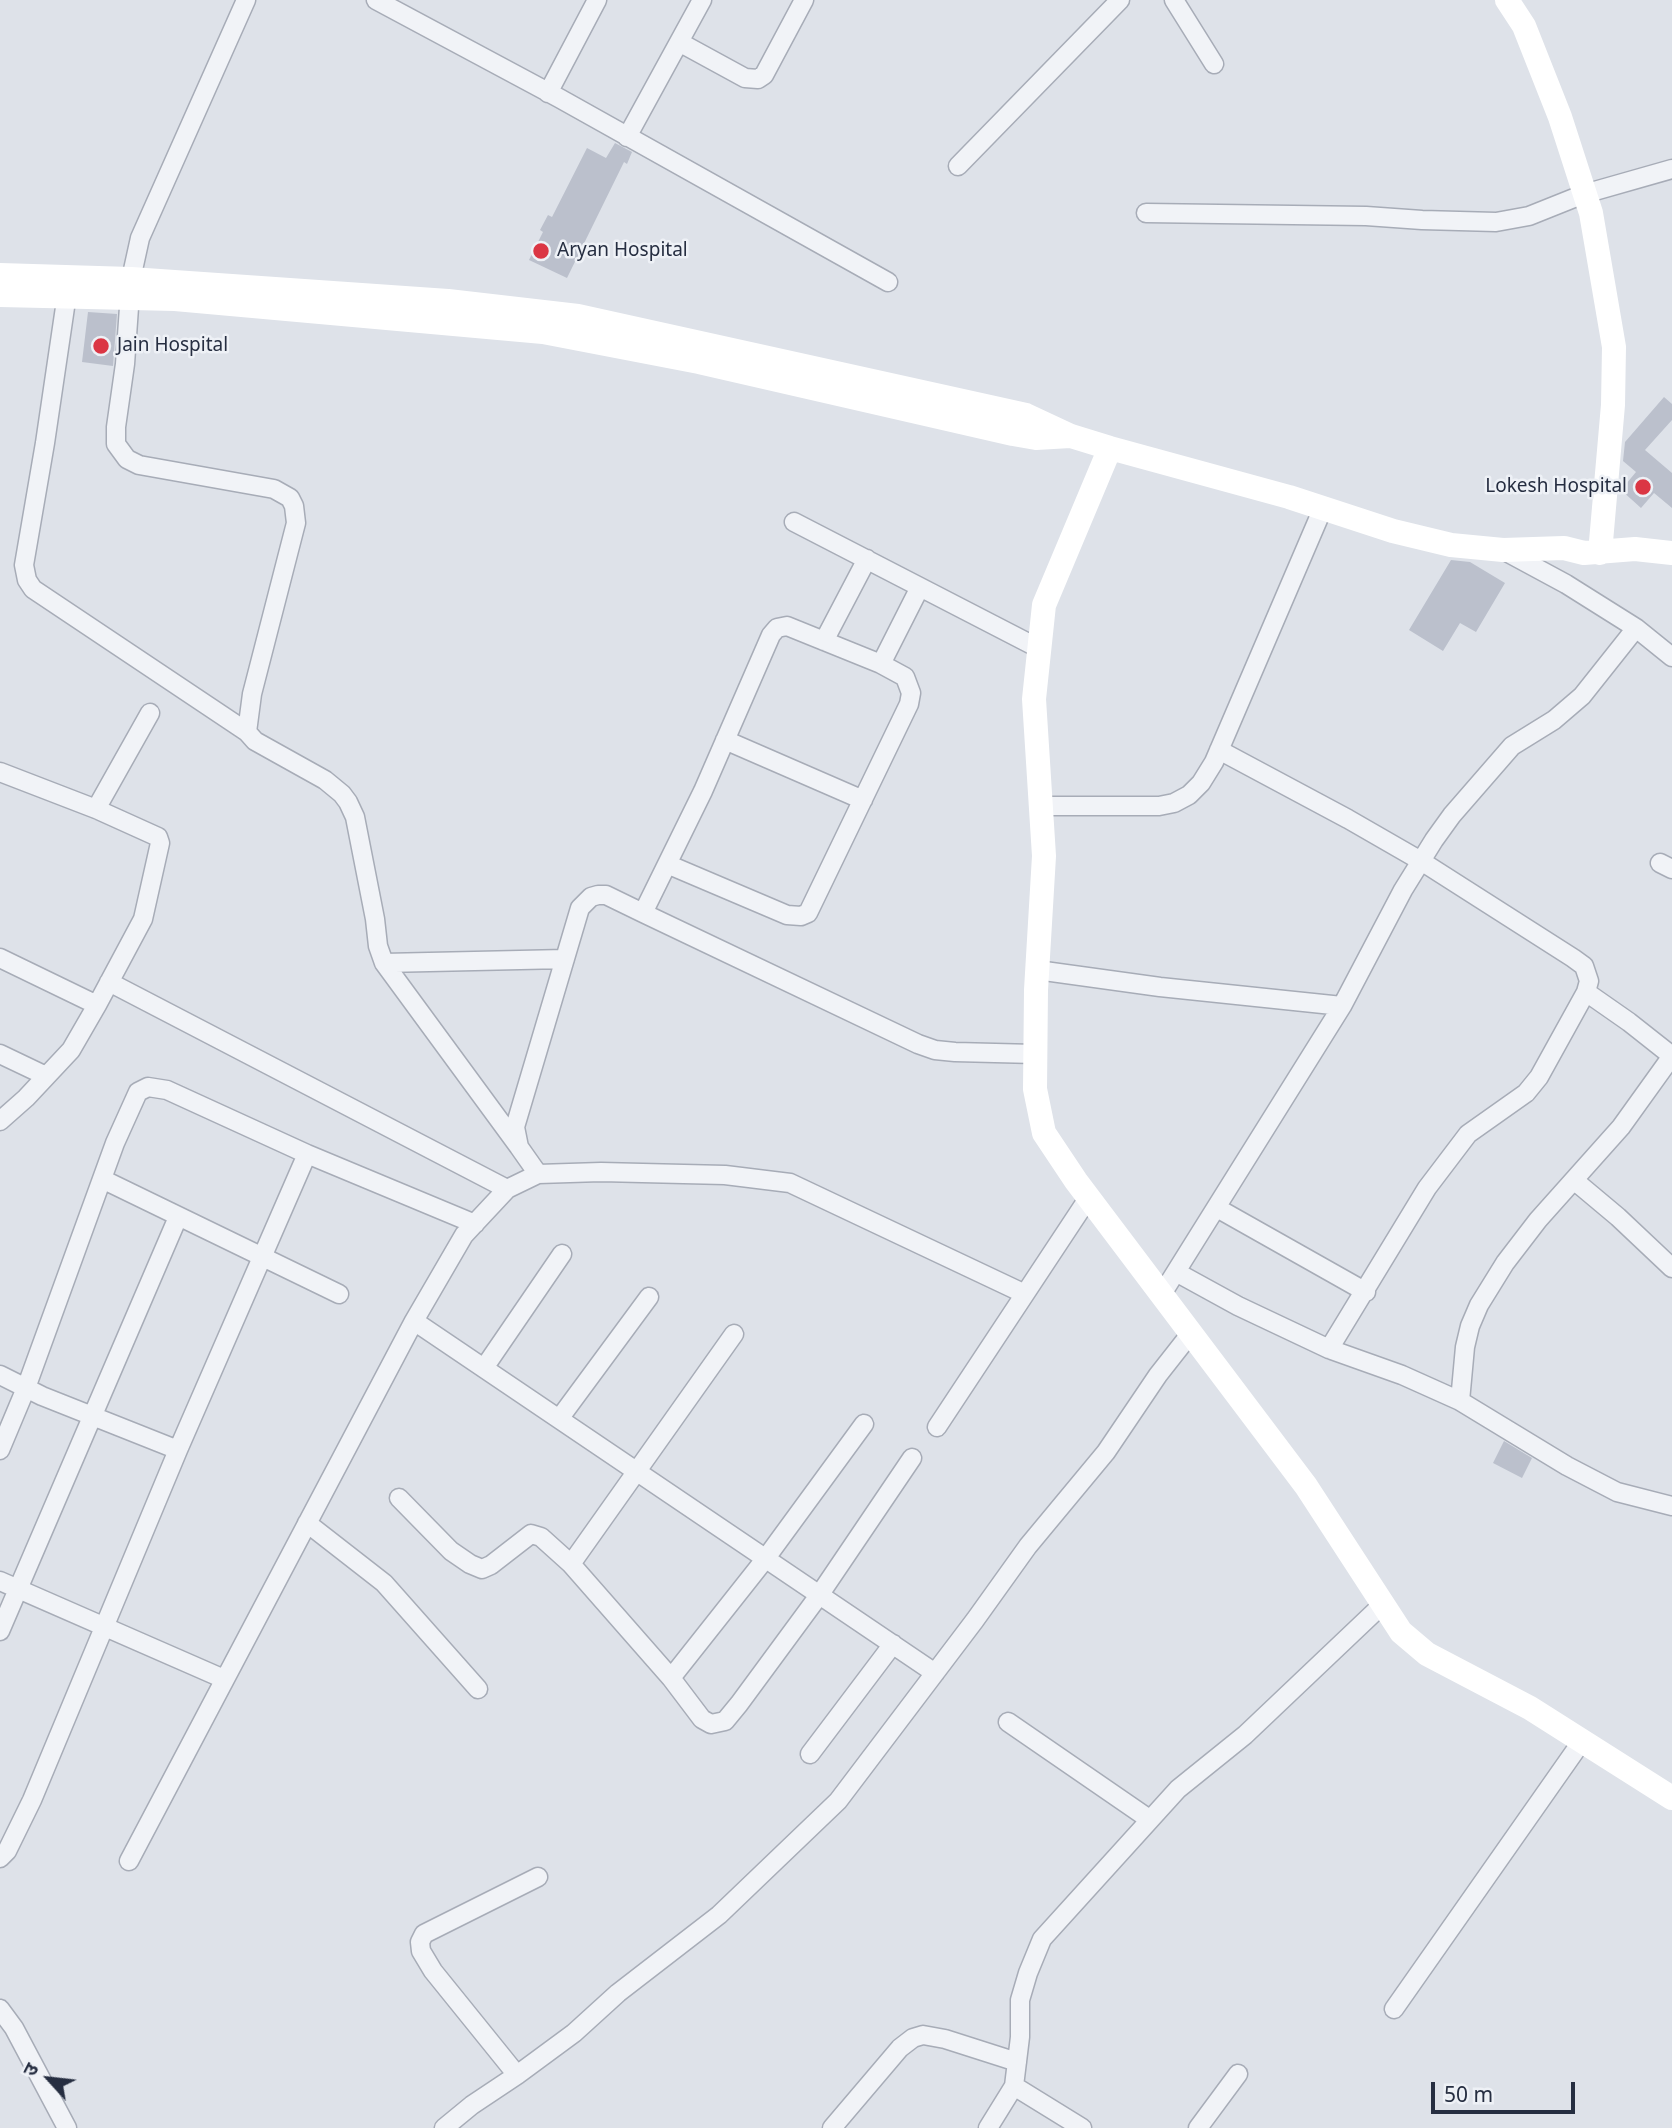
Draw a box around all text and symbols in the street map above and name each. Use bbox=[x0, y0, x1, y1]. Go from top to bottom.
place label: Aryan Hospital bbox=[557, 240, 688, 262]
marker: Aryan Hospital bbox=[531, 241, 551, 261]
place label: Jain Hospital bbox=[117, 335, 228, 357]
marker: Jain Hospital bbox=[91, 336, 111, 356]
place label: Lokesh Hospital bbox=[1485, 476, 1627, 498]
marker: Lokesh Hospital bbox=[1633, 477, 1653, 497]
north arrow bbox=[14, 2044, 84, 2114]
text: उ bbox=[16, 2059, 44, 2080]
scale bar bbox=[1434, 2068, 1578, 2112]
text: 50 m bbox=[1444, 2080, 1493, 2108]

